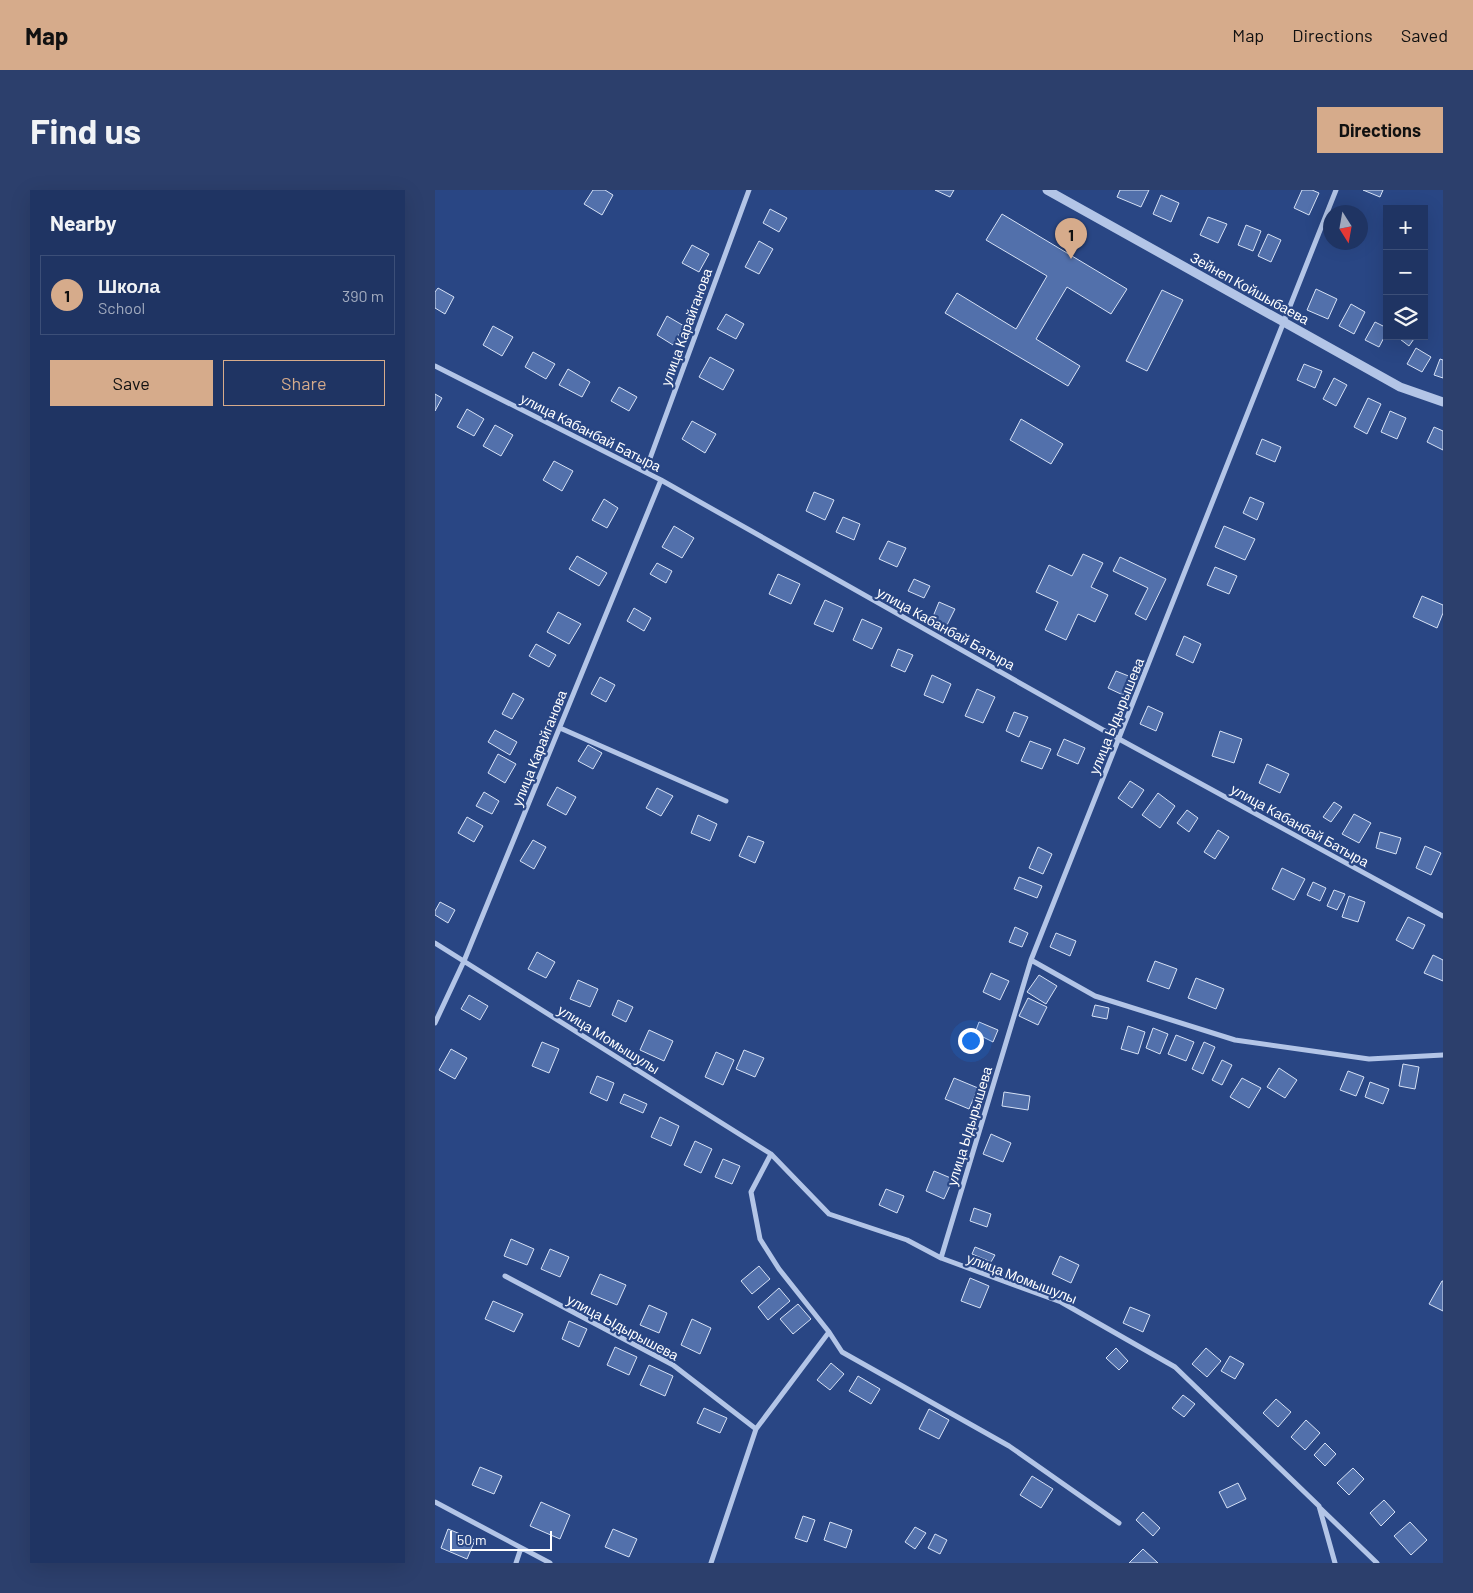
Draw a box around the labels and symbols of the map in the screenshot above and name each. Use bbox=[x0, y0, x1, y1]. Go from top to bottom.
north arrow bbox=[1323, 205, 1368, 250]
pin: 1 bbox=[1055, 218, 1087, 259]
street label: Зейнеп Койшыбаева bbox=[1188, 248, 1313, 328]
street label: улица Карайганова bbox=[657, 266, 715, 388]
street label: улица Кабанбай Батыра bbox=[518, 389, 664, 475]
street label: улица Кабанбай Батыра bbox=[874, 583, 1018, 673]
street label: улица Ыдырышева bbox=[1085, 655, 1147, 777]
street label: улица Карайганова bbox=[508, 687, 570, 809]
street label: улица Кабанбай Батыра bbox=[1228, 780, 1372, 870]
street label: улица Момышулы bbox=[555, 1001, 663, 1077]
your location bbox=[958, 1028, 984, 1054]
street label: улица Ыдырышева bbox=[943, 1064, 995, 1188]
street label: улица Момышулы bbox=[964, 1249, 1080, 1307]
street label: улица Ыдырышева bbox=[564, 1290, 682, 1364]
scale bar bbox=[450, 1528, 553, 1551]

